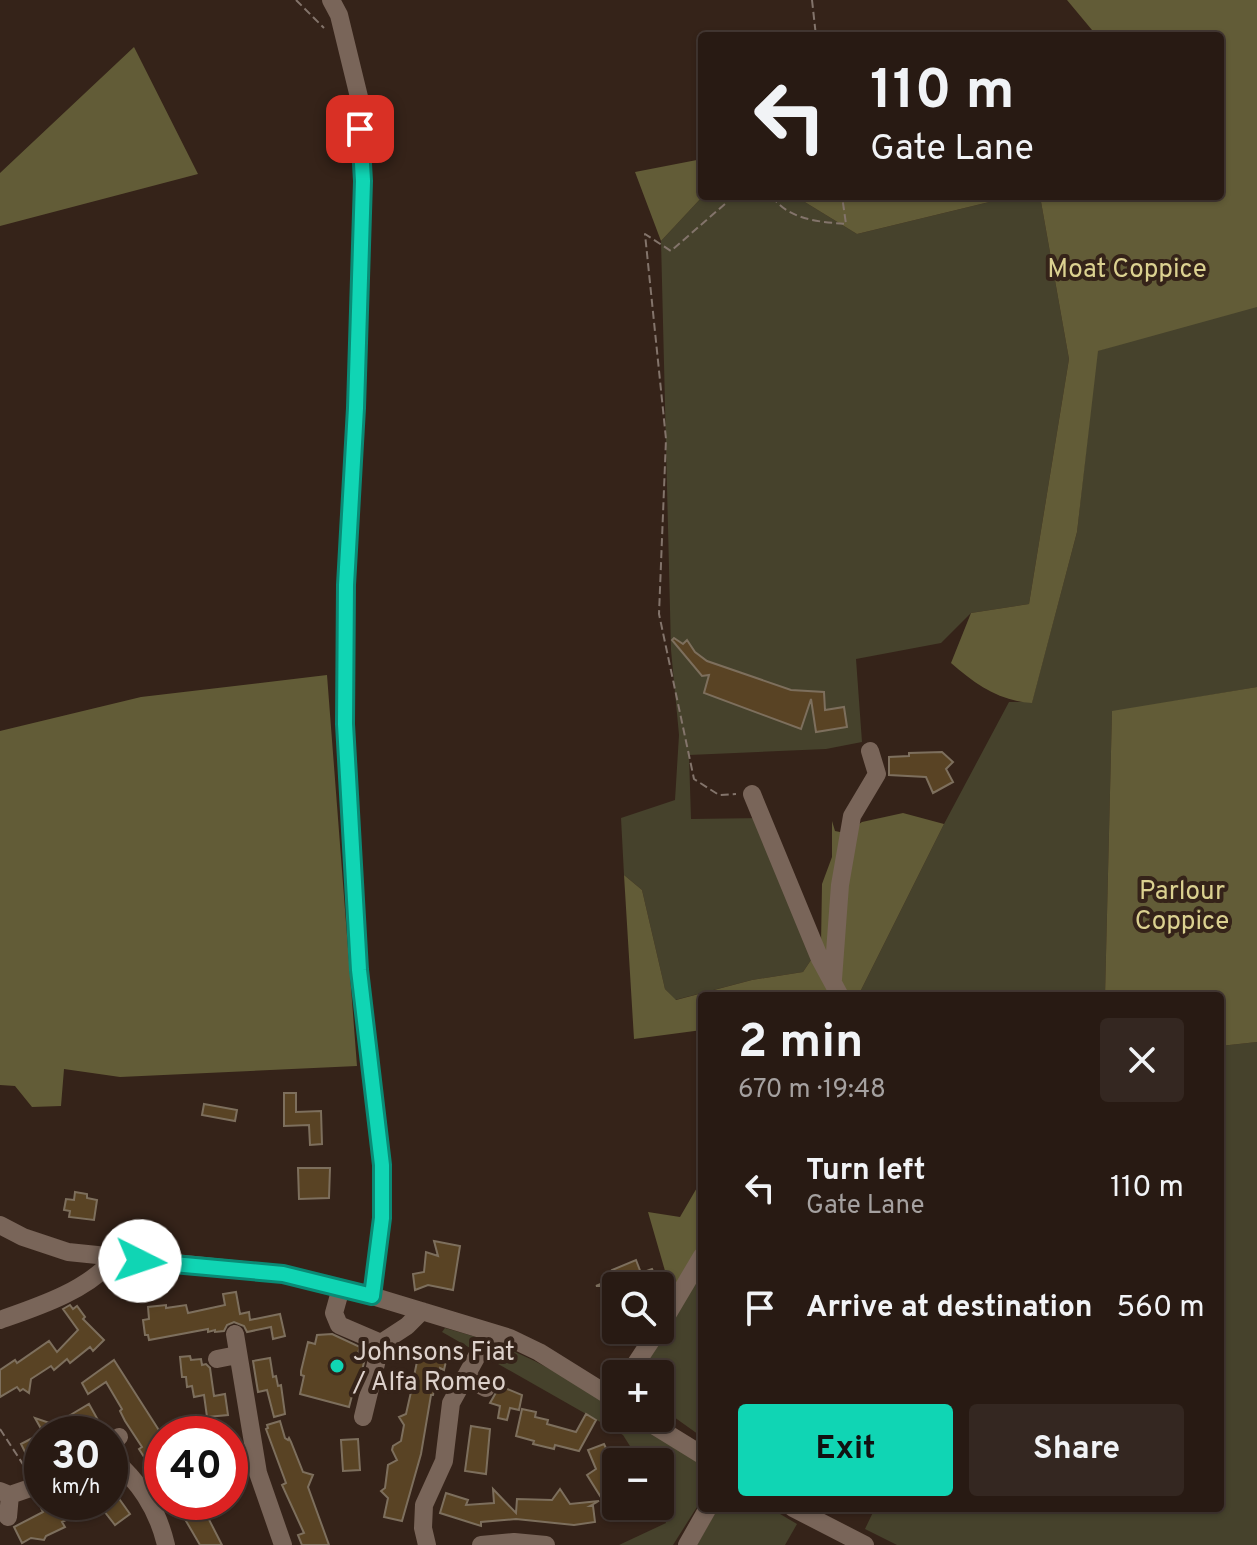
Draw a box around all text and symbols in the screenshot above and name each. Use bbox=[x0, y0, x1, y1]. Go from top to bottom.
text: 110 m bbox=[870, 58, 1015, 128]
icon: left bbox=[738, 64, 842, 168]
pin bbox=[326, 95, 394, 163]
icon: arrive bbox=[338, 107, 382, 151]
text: Gate Lane bbox=[870, 127, 1034, 173]
park label: Moat Coppice bbox=[1047, 254, 1207, 287]
park label: Parlour Coppice bbox=[1135, 876, 1229, 939]
text: 2 min bbox=[738, 1014, 863, 1074]
button: close bbox=[1100, 1018, 1184, 1102]
text: 670 m · 19:48 bbox=[738, 1074, 886, 1107]
text: Turn left bbox=[806, 1153, 926, 1190]
icon: left bbox=[738, 1166, 782, 1210]
text: 110 m bbox=[1110, 1170, 1184, 1207]
text: Gate Lane bbox=[806, 1190, 924, 1223]
position arrow bbox=[98, 1219, 182, 1303]
map controls bbox=[602, 1272, 674, 1520]
button: search bbox=[602, 1272, 674, 1344]
icon: arrive bbox=[738, 1286, 782, 1330]
text: Arrive at destination bbox=[806, 1290, 1092, 1327]
text: 560 m bbox=[1116, 1290, 1205, 1327]
place label: Johnsons Fiat / Alfa Romeo bbox=[352, 1337, 515, 1400]
marker: Johnsons Fiat / Alfa Romeo bbox=[328, 1357, 346, 1375]
button: + bbox=[602, 1360, 674, 1432]
button: Exit bbox=[738, 1404, 953, 1496]
button: Share bbox=[969, 1404, 1184, 1496]
speed limit sign: 40 bbox=[144, 1416, 248, 1520]
text: 30 bbox=[51, 1433, 101, 1483]
button: − bbox=[602, 1448, 674, 1520]
text: km/h bbox=[52, 1475, 100, 1501]

